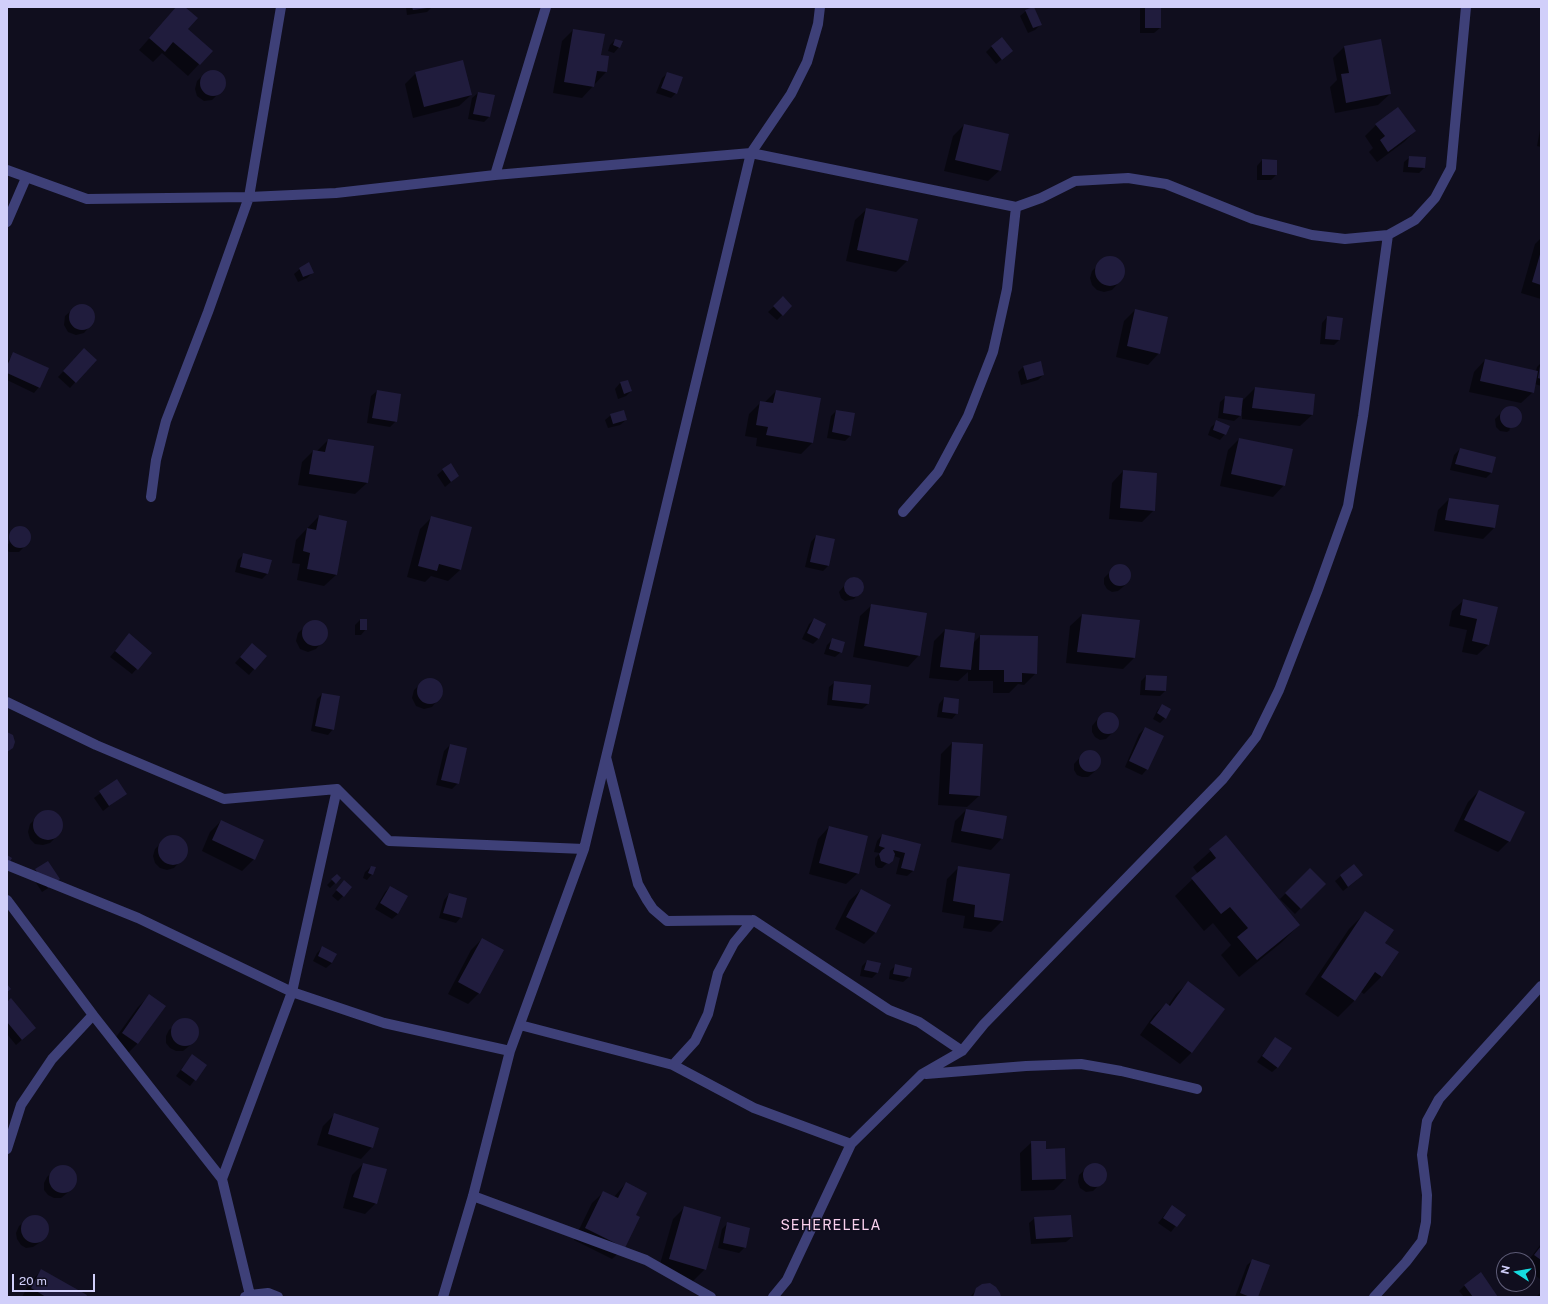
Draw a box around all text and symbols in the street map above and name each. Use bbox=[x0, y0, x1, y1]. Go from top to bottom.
district label: SEHERELELA bbox=[781, 1218, 881, 1234]
north arrow bbox=[1496, 1252, 1536, 1292]
text: N bbox=[1498, 1264, 1512, 1275]
scale bar bbox=[14, 1266, 97, 1292]
text: 20 m bbox=[19, 1274, 47, 1288]

